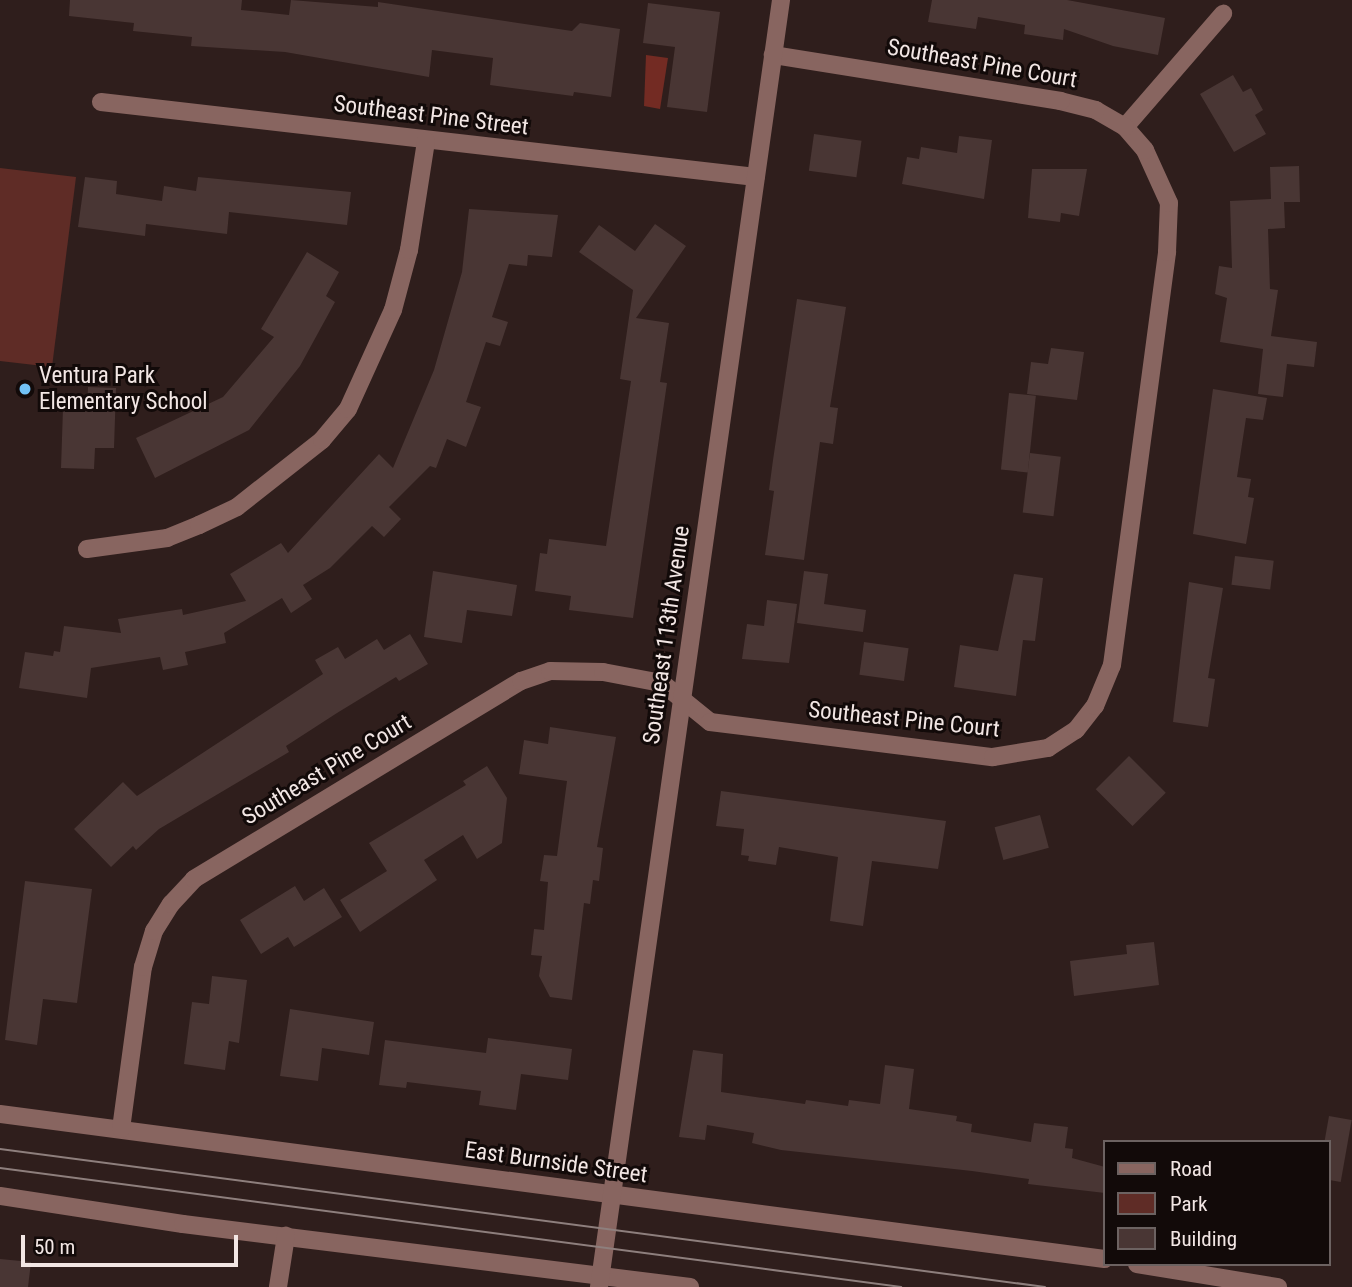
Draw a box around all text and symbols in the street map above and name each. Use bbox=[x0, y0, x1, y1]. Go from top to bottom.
street label: Southeast Pine Court bbox=[885, 34, 1079, 94]
street label: Southeast Pine Street bbox=[332, 90, 530, 142]
place label: Ventura Park Elementary School bbox=[39, 362, 208, 416]
marker: Ventura Park Elementary School bbox=[17, 381, 33, 397]
street label: Southeast 113th Avenue bbox=[638, 524, 696, 746]
street label: Southeast Pine Court bbox=[807, 696, 1001, 744]
street label: Southeast Pine Court bbox=[238, 709, 416, 831]
street label: East Burnside Street bbox=[463, 1137, 649, 1189]
legend bbox=[1104, 1140, 1331, 1266]
text: Road bbox=[1170, 1157, 1212, 1181]
text: Park bbox=[1170, 1192, 1207, 1216]
scale bar bbox=[24, 1220, 242, 1264]
text: Building bbox=[1170, 1227, 1237, 1251]
text: 50 m bbox=[34, 1235, 75, 1259]

